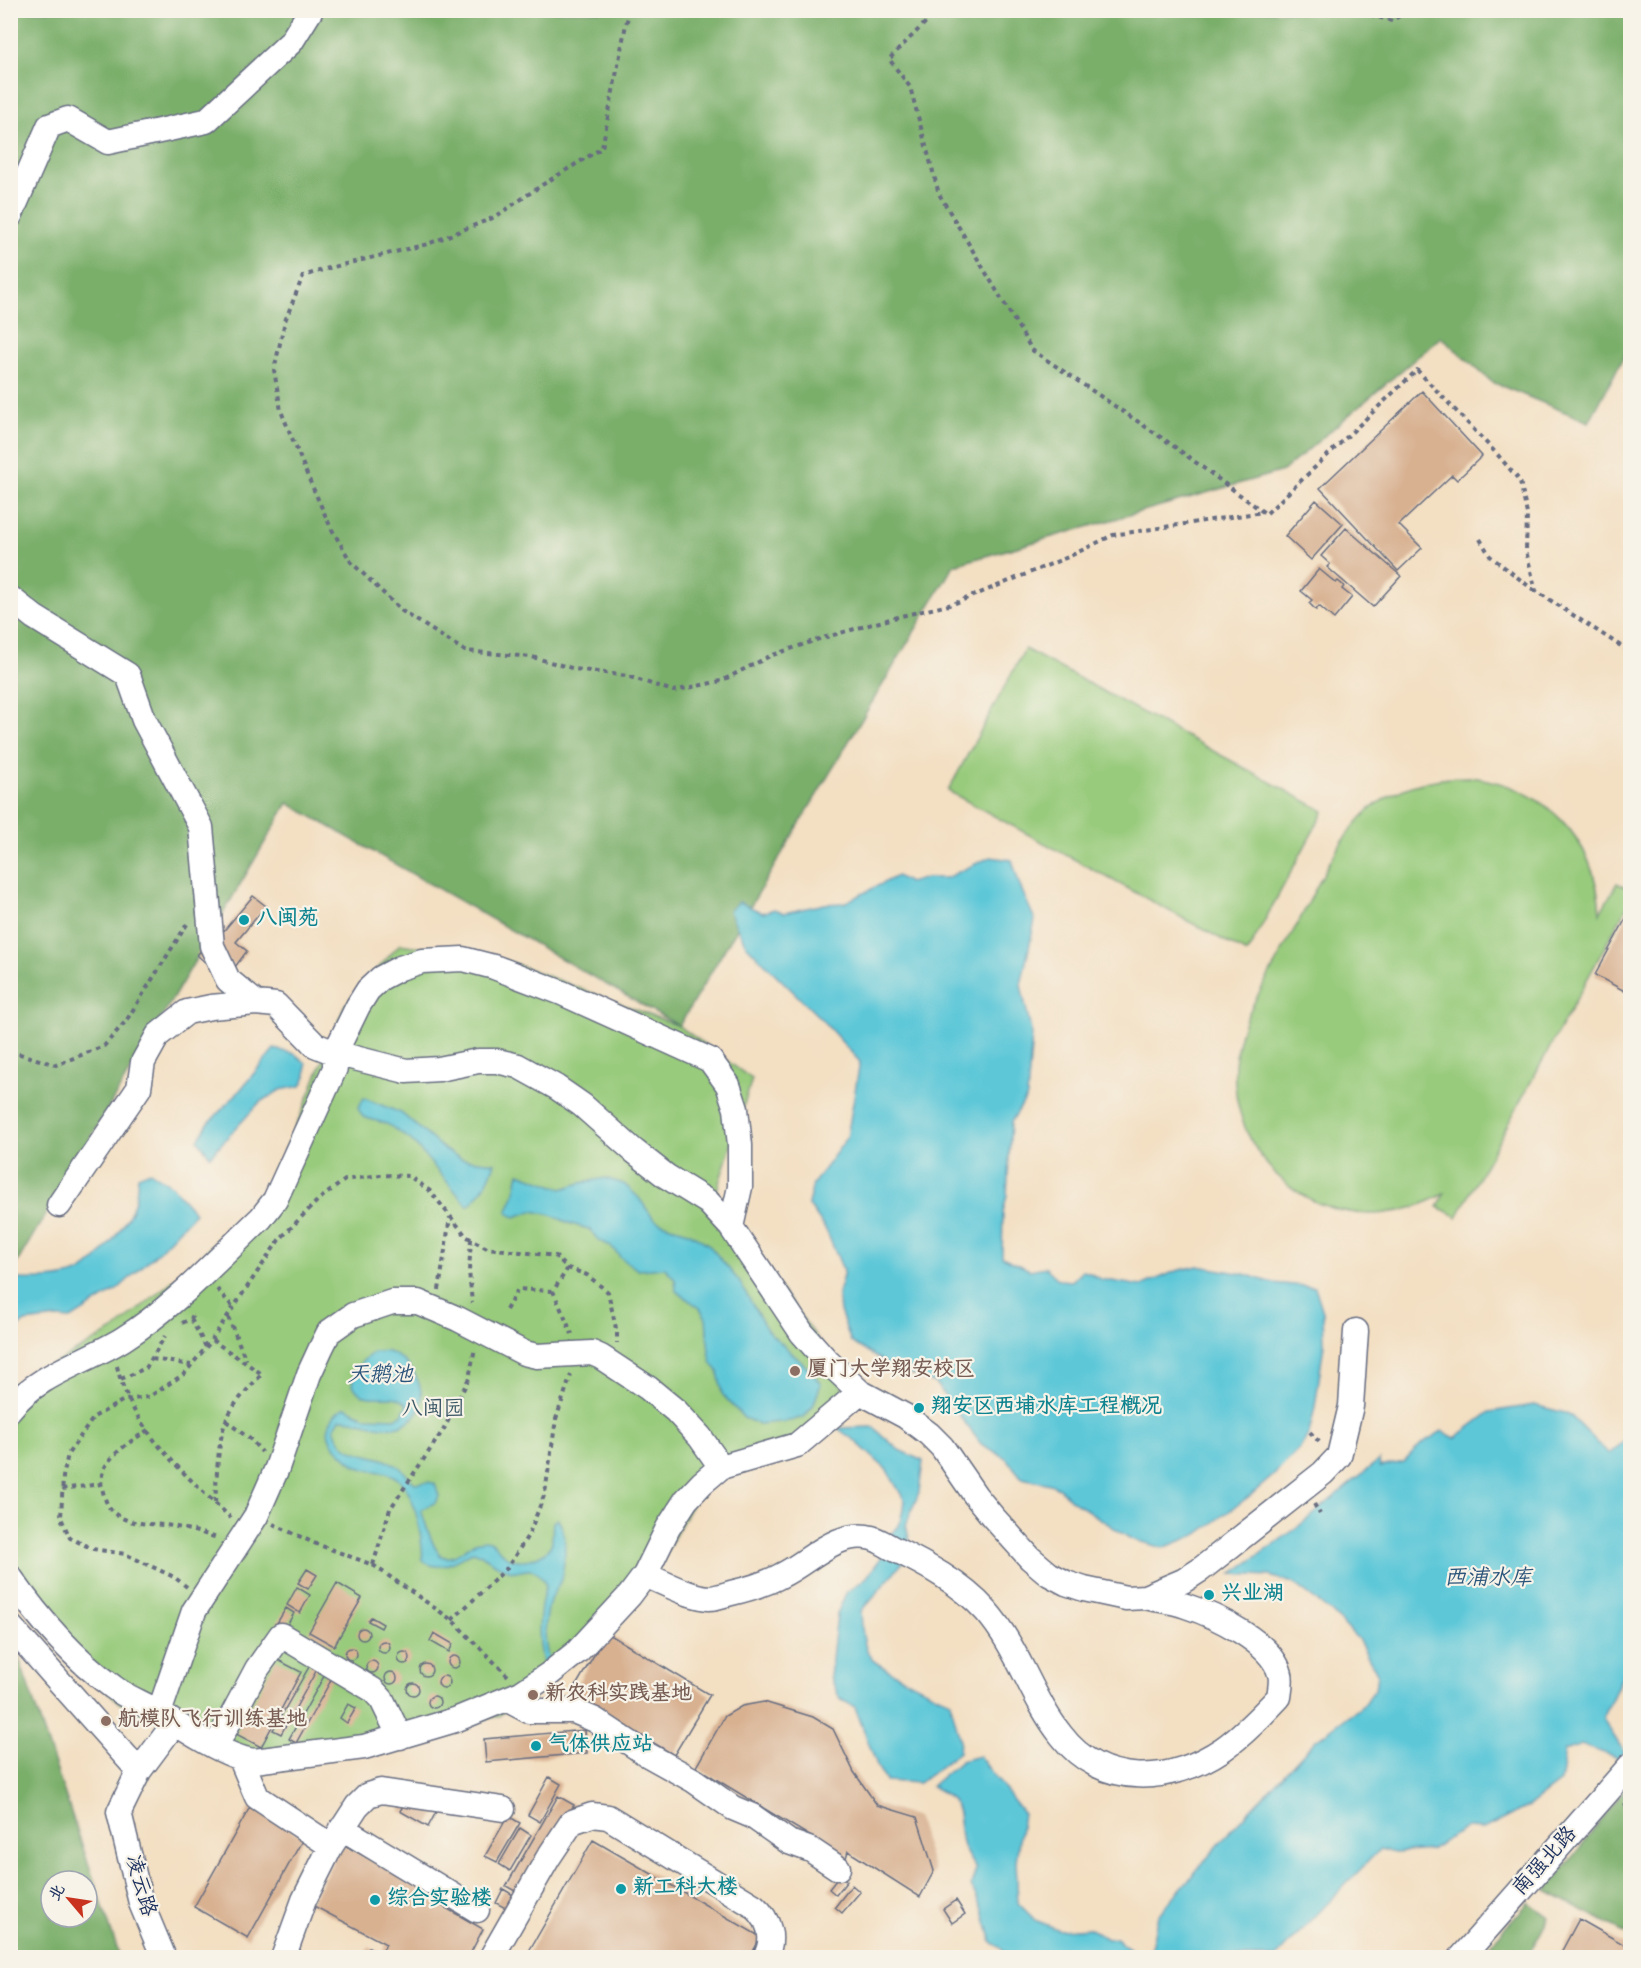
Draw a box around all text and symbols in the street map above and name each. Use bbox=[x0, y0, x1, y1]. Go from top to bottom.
place label: 八闽苑 bbox=[256, 905, 319, 935]
marker: 八闽苑 bbox=[237, 913, 251, 927]
place label: 厦门大学翔安校区 bbox=[807, 1356, 975, 1386]
water label: 天鹅池 bbox=[347, 1361, 414, 1392]
marker: 厦门大学翔安校区 bbox=[788, 1364, 802, 1378]
place label: 翔安区西埔水库工程概况 bbox=[931, 1393, 1162, 1423]
park label: 八闽园 bbox=[402, 1396, 465, 1426]
marker: 翔安区西埔水库工程概况 bbox=[912, 1401, 926, 1415]
water label: 西浦水库 bbox=[1444, 1564, 1534, 1595]
place label: 兴业湖 bbox=[1221, 1580, 1284, 1610]
marker: 兴业湖 bbox=[1202, 1588, 1216, 1602]
place label: 新农科实践基地 bbox=[545, 1680, 692, 1710]
marker: 新农科实践基地 bbox=[526, 1688, 540, 1702]
place label: 航模队飞行训练基地 bbox=[118, 1706, 307, 1736]
marker: 航模队飞行训练基地 bbox=[99, 1714, 113, 1728]
place label: 气体供应站 bbox=[548, 1731, 653, 1761]
marker: 气体供应站 bbox=[529, 1739, 543, 1753]
street label: 南强北路 bbox=[1507, 1821, 1585, 1903]
street label: 凌云路 bbox=[116, 1852, 162, 1920]
north arrow bbox=[39, 1869, 99, 1929]
place label: 新工科大楼 bbox=[633, 1874, 738, 1904]
text: 北 bbox=[44, 1880, 72, 1906]
marker: 新工科大楼 bbox=[614, 1882, 628, 1896]
place label: 综合实验楼 bbox=[387, 1885, 492, 1915]
marker: 综合实验楼 bbox=[368, 1893, 382, 1907]

